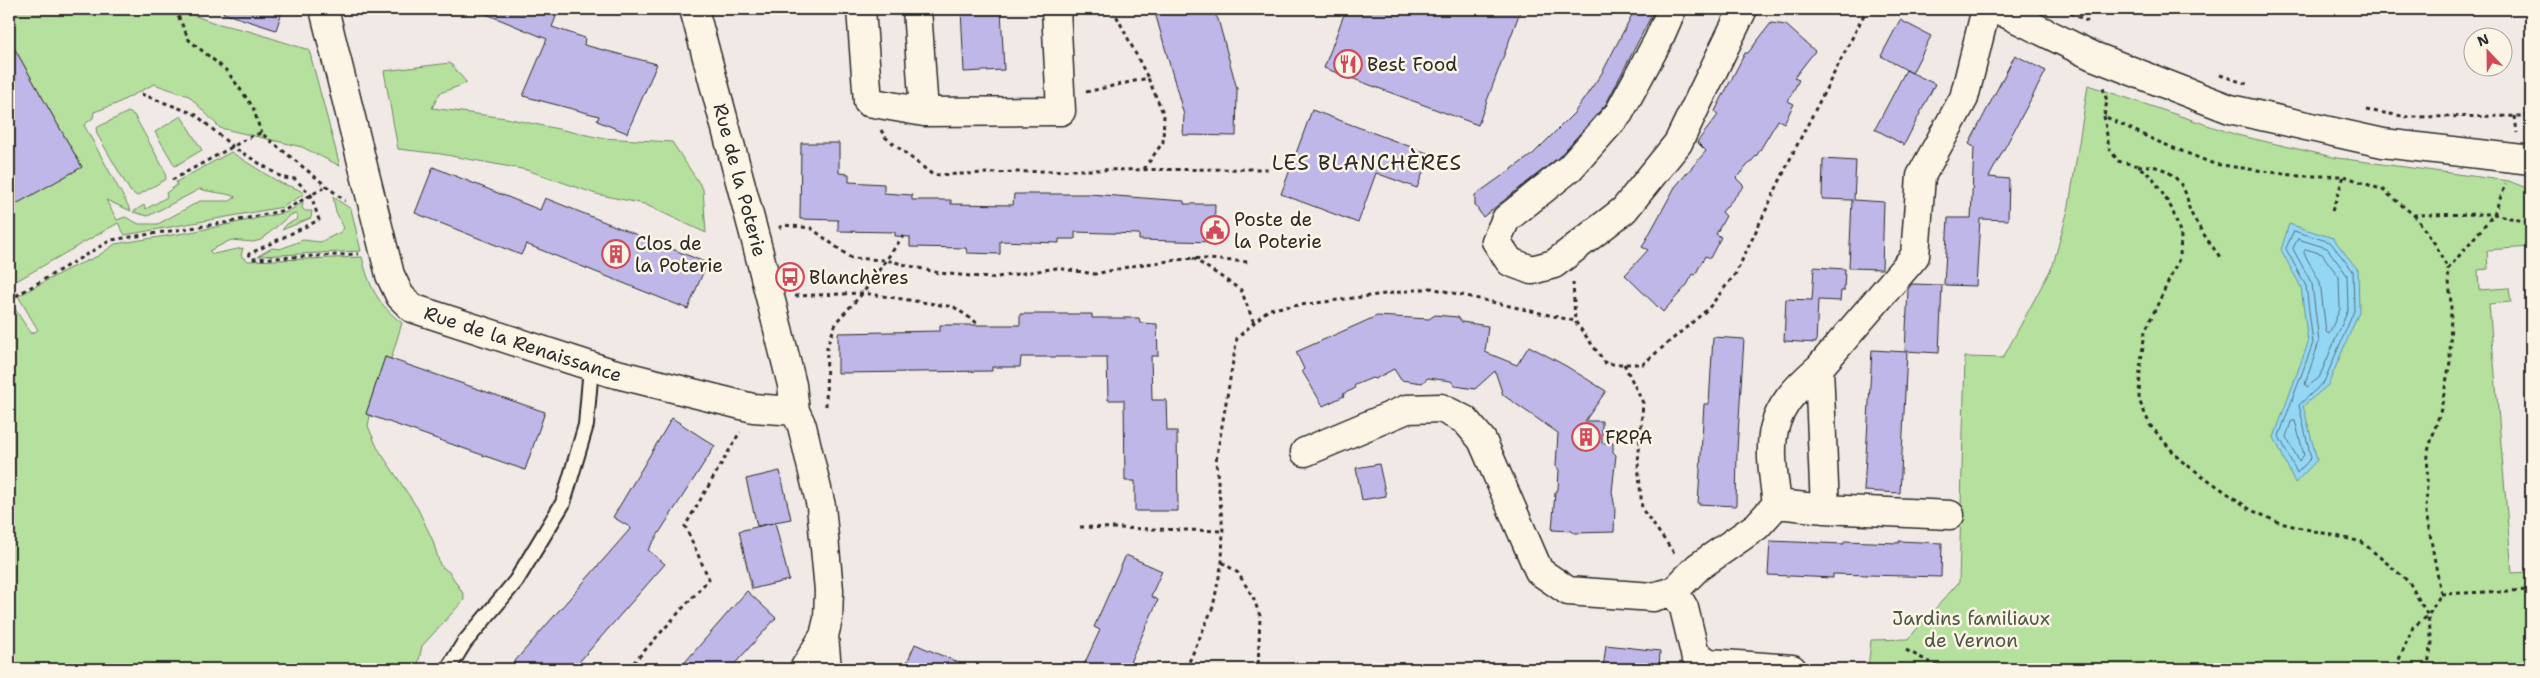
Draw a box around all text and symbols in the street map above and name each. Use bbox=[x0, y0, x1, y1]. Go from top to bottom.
north arrow bbox=[2462, 28, 2512, 78]
text: N bbox=[2475, 30, 2492, 50]
restaurant icon: Best Food bbox=[1333, 49, 1363, 79]
place label: Best Food bbox=[1367, 52, 1457, 77]
street label: Rue de la Poterie bbox=[707, 101, 773, 259]
district label: LES BLANCHÈRES bbox=[1272, 148, 1462, 177]
place label: Poste de la Poterie bbox=[1234, 207, 1322, 254]
public building icon: Poste de la Poterie bbox=[1200, 215, 1230, 245]
place label: Clos de la Poterie bbox=[635, 231, 723, 278]
building icon: Clos de la Poterie bbox=[601, 239, 631, 269]
bus stop icon: Blanchères bbox=[775, 262, 805, 292]
place label: Blanchères bbox=[809, 265, 909, 290]
street label: Rue de la Renaissance bbox=[421, 300, 625, 388]
building icon: FRPA bbox=[1571, 422, 1601, 452]
place label: FRPA bbox=[1605, 425, 1653, 450]
park label: Jardins familiaux de Vernon bbox=[1892, 606, 2050, 653]

